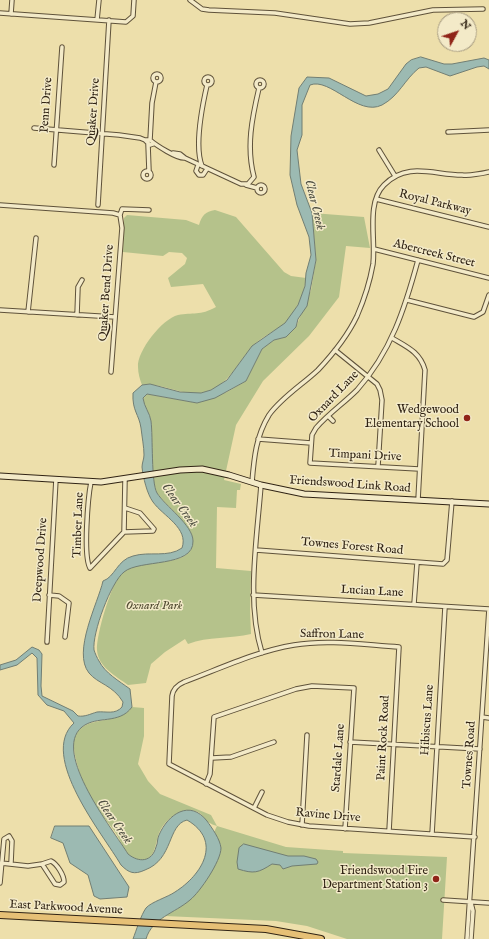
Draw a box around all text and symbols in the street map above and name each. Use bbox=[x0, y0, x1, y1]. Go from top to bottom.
north arrow bbox=[437, 12, 477, 52]
text: N bbox=[457, 17, 474, 33]
street label: Penn Drive bbox=[38, 77, 56, 133]
street label: Quaker Drive bbox=[84, 78, 104, 146]
water label: Clear Creek bbox=[300, 178, 328, 232]
street label: Royal Parkway bbox=[397, 187, 473, 219]
street label: Abercreek Street bbox=[392, 237, 476, 271]
street label: Quaker Bend Drive bbox=[96, 244, 118, 342]
street label: Oxnard Lane bbox=[306, 368, 362, 426]
place label: Wedgewood Elementary School bbox=[365, 404, 459, 432]
marker: Wedgewood Elementary School bbox=[462, 413, 472, 423]
street label: Timpani Drive bbox=[328, 447, 402, 465]
street label: Friendswood Link Road bbox=[289, 474, 411, 496]
water label: Clear Creek bbox=[158, 481, 200, 531]
street label: Timber Lane bbox=[71, 492, 87, 558]
street label: Deepwood Drive bbox=[31, 517, 51, 603]
street label: Townes Forest Road bbox=[300, 535, 404, 559]
street label: Lucian Lane bbox=[340, 583, 404, 601]
park label: Oxnard Park bbox=[126, 600, 182, 614]
street label: Saffron Lane bbox=[300, 627, 364, 643]
street label: Hibiscus Lane bbox=[418, 684, 438, 756]
street label: Paint Rock Road bbox=[375, 695, 393, 781]
street label: Townes Road bbox=[460, 721, 480, 789]
street label: Stardale Lane bbox=[329, 723, 349, 793]
water label: Clear Creek bbox=[93, 797, 135, 847]
street label: Ravine Drive bbox=[295, 806, 361, 826]
place label: Friendswood Fire Department Station 3 bbox=[322, 865, 428, 893]
marker: Friendswood Fire Department Station 3 bbox=[431, 874, 441, 884]
street label: East Parkwood Avenue bbox=[9, 898, 123, 918]

